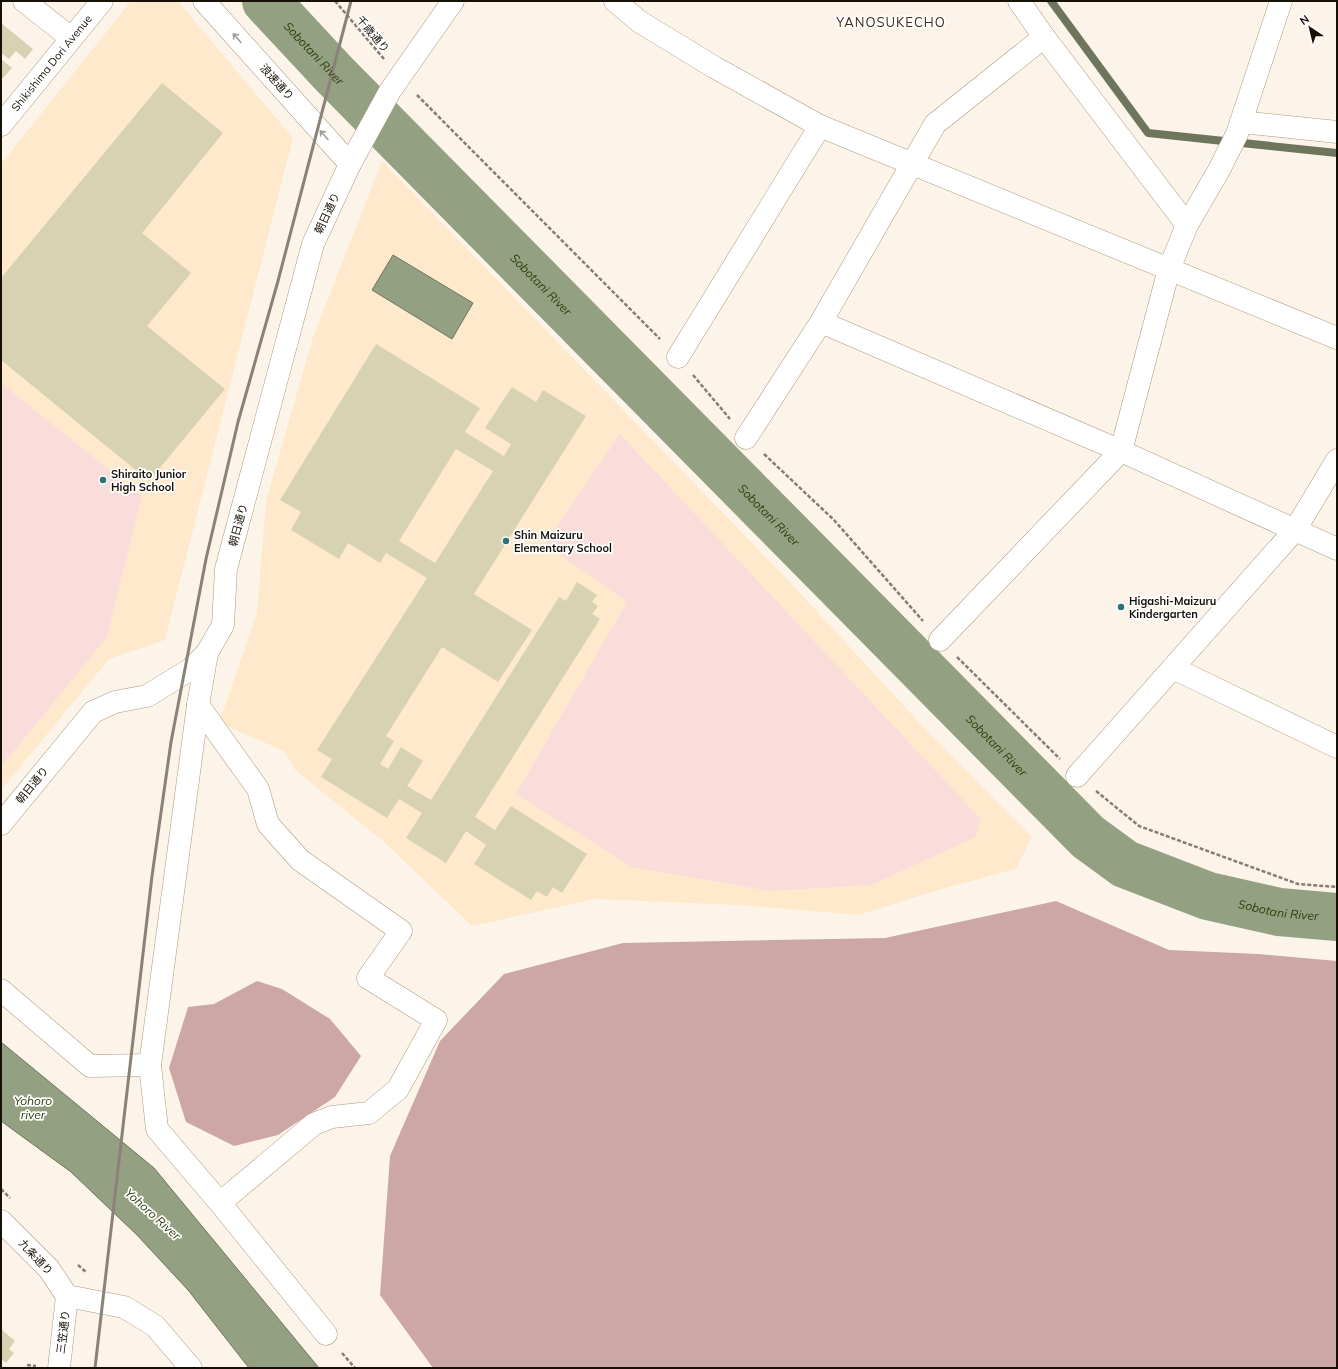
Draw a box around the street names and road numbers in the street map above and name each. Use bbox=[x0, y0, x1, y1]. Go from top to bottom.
street label: Shikishima Dori Avenue bbox=[8, 12, 95, 114]
street label: 千歳通り bbox=[353, 13, 393, 55]
street label: 浪速通り bbox=[257, 61, 297, 103]
street label: 朝日通り bbox=[311, 190, 343, 236]
street label: 朝日通り bbox=[226, 502, 250, 548]
street label: 朝日通り bbox=[13, 763, 51, 807]
street label: 九条通り bbox=[16, 1236, 56, 1278]
street label: 三笠通り bbox=[53, 1309, 73, 1355]

